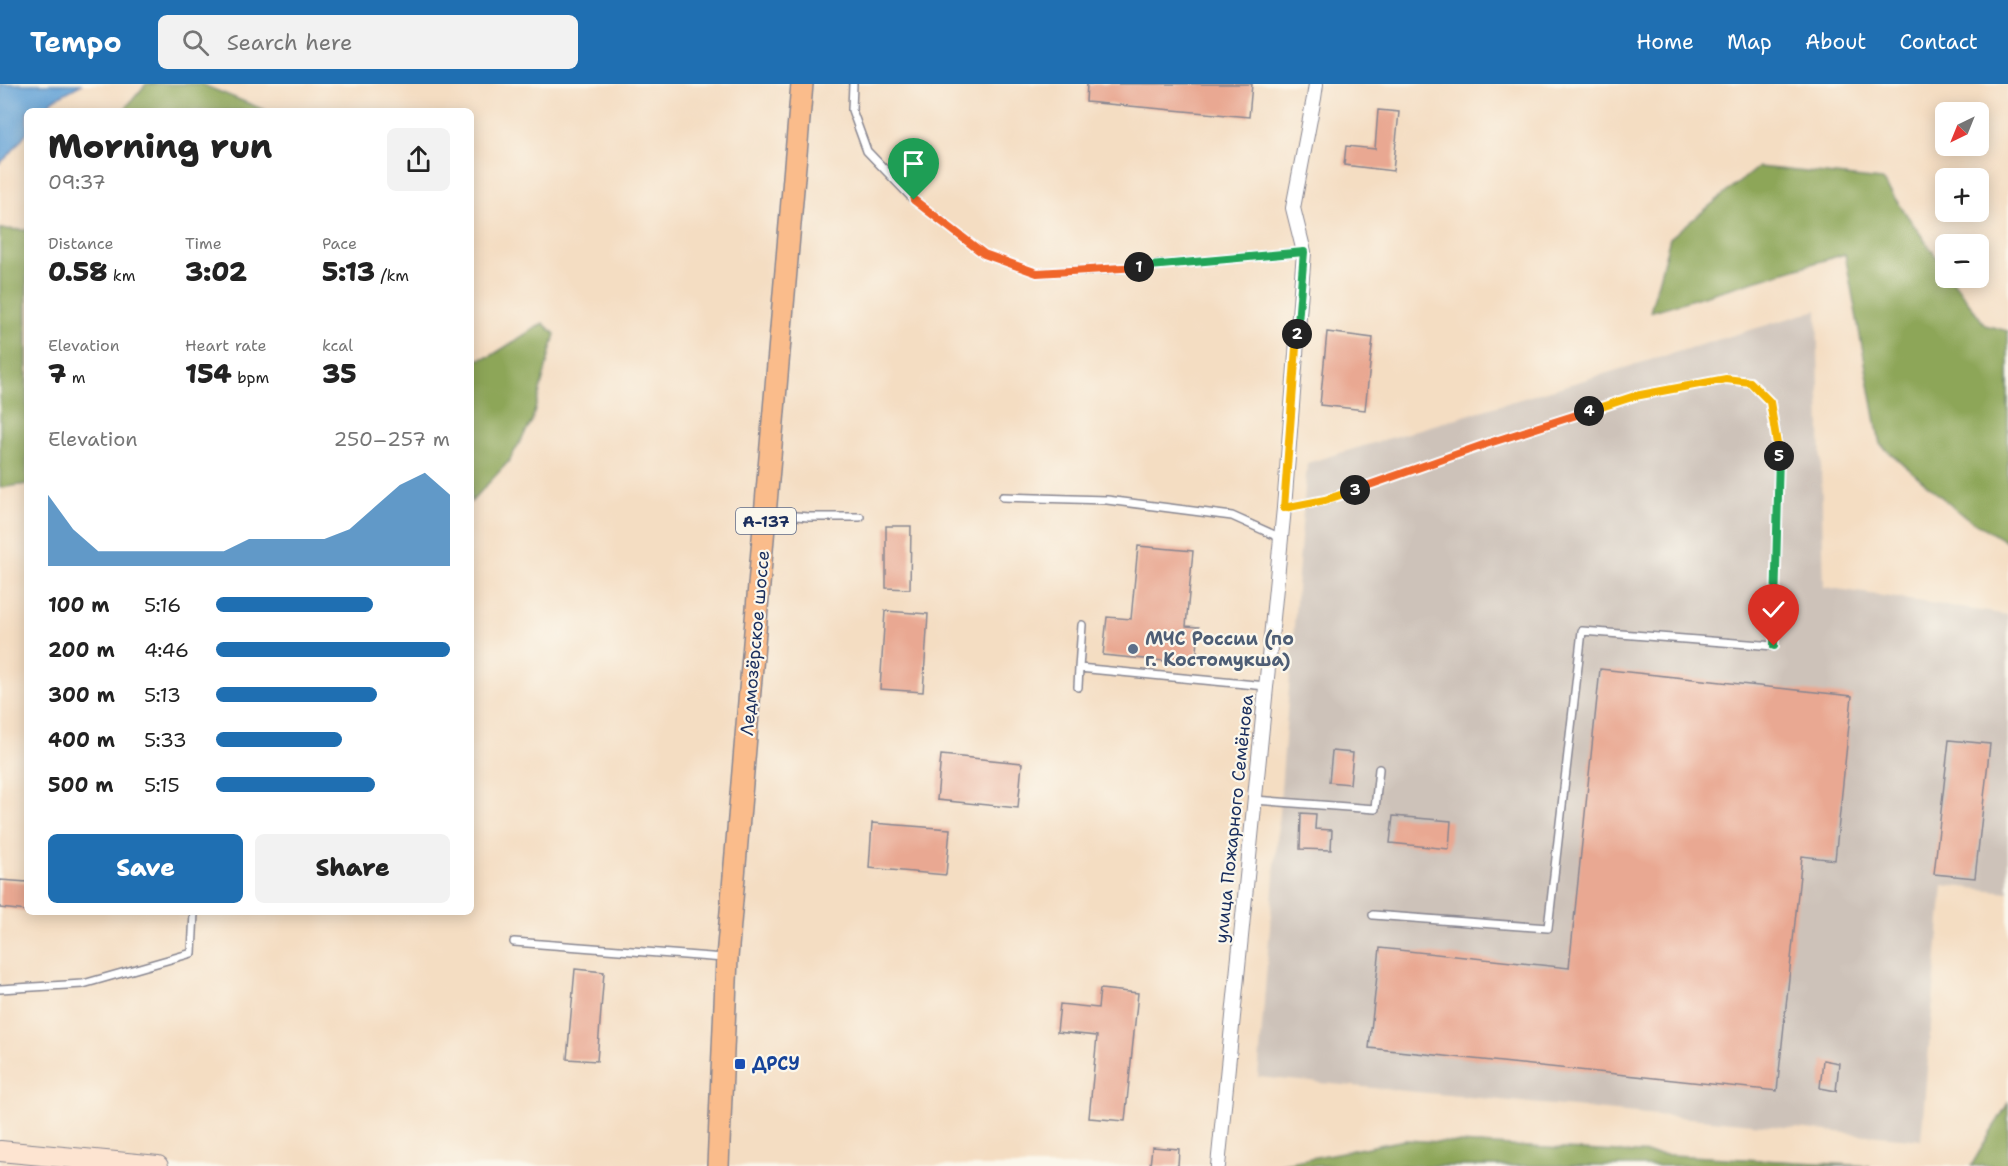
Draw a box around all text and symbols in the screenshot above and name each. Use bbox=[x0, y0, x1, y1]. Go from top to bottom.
search box bbox=[158, 15, 578, 69]
text: Tempo bbox=[30, 23, 122, 61]
icon: search bbox=[179, 26, 212, 59]
text: Search here bbox=[227, 28, 352, 57]
text: Home bbox=[1636, 28, 1694, 56]
text: Map bbox=[1727, 28, 1772, 56]
text: About bbox=[1805, 28, 1866, 56]
text: Contact bbox=[1899, 28, 1978, 56]
north arrow bbox=[1935, 102, 1989, 156]
map controls bbox=[1935, 102, 1989, 288]
text: Morning run bbox=[48, 124, 272, 169]
button: share bbox=[387, 128, 450, 191]
pin bbox=[888, 138, 939, 200]
icon: arrive bbox=[897, 147, 930, 180]
button: + bbox=[1935, 168, 1989, 222]
text: 09:37 bbox=[48, 169, 106, 195]
text: Distance bbox=[48, 233, 114, 254]
text: Time bbox=[185, 233, 222, 254]
text: Pace bbox=[322, 233, 357, 254]
button: − bbox=[1935, 234, 1989, 288]
pin: 1 bbox=[1124, 252, 1154, 282]
text: 0.58 bbox=[48, 254, 107, 289]
text: 3:02 bbox=[185, 254, 247, 289]
text: 5:13 bbox=[322, 254, 375, 289]
text: 1 bbox=[1135, 256, 1143, 277]
text: km bbox=[107, 265, 135, 286]
text: /km bbox=[375, 265, 409, 286]
pin: 2 bbox=[1282, 319, 1312, 349]
text: 2 bbox=[1291, 323, 1303, 344]
text: Elevation bbox=[48, 335, 120, 356]
text: Heart rate bbox=[185, 335, 267, 356]
text: kcal bbox=[322, 335, 353, 356]
text: 7 bbox=[48, 356, 66, 391]
text: 154 bbox=[185, 356, 232, 391]
text: 35 bbox=[322, 356, 357, 391]
text: m bbox=[66, 367, 85, 388]
text: bpm bbox=[232, 367, 269, 388]
pin: 4 bbox=[1574, 396, 1604, 426]
text: 4 bbox=[1583, 400, 1595, 421]
text: Elevation bbox=[48, 426, 138, 452]
text: 250–257 m bbox=[333, 426, 450, 452]
pin: 5 bbox=[1764, 441, 1794, 471]
text: 5 bbox=[1774, 445, 1784, 466]
pin: 3 bbox=[1340, 475, 1370, 505]
text: 3 bbox=[1349, 479, 1361, 500]
road number: А-137 bbox=[736, 508, 796, 534]
street label: Ледмозёрское шоссе bbox=[735, 549, 775, 737]
pin bbox=[1748, 584, 1799, 646]
text: 100 m bbox=[48, 592, 110, 618]
text: 5:16 bbox=[144, 592, 181, 618]
icon: check bbox=[1757, 593, 1790, 626]
place label: МЧС России (по г. Костомукша) bbox=[1145, 627, 1294, 672]
text: 200 m bbox=[48, 637, 115, 663]
text: 4:46 bbox=[144, 637, 189, 663]
marker: МЧС России (по г. Костомукша) bbox=[1126, 642, 1140, 656]
text: 300 m bbox=[48, 682, 115, 708]
text: 5:13 bbox=[144, 682, 181, 708]
street label: улица Пожарного Семёнова bbox=[1209, 693, 1259, 945]
text: 400 m bbox=[48, 727, 115, 753]
text: 5:33 bbox=[144, 727, 187, 753]
text: 500 m bbox=[48, 772, 114, 798]
text: 5:15 bbox=[144, 772, 180, 798]
button: Save bbox=[48, 834, 243, 903]
button: Share bbox=[255, 834, 450, 903]
place label: ДРСУ bbox=[752, 1052, 800, 1076]
marker: ДРСУ bbox=[733, 1057, 747, 1071]

